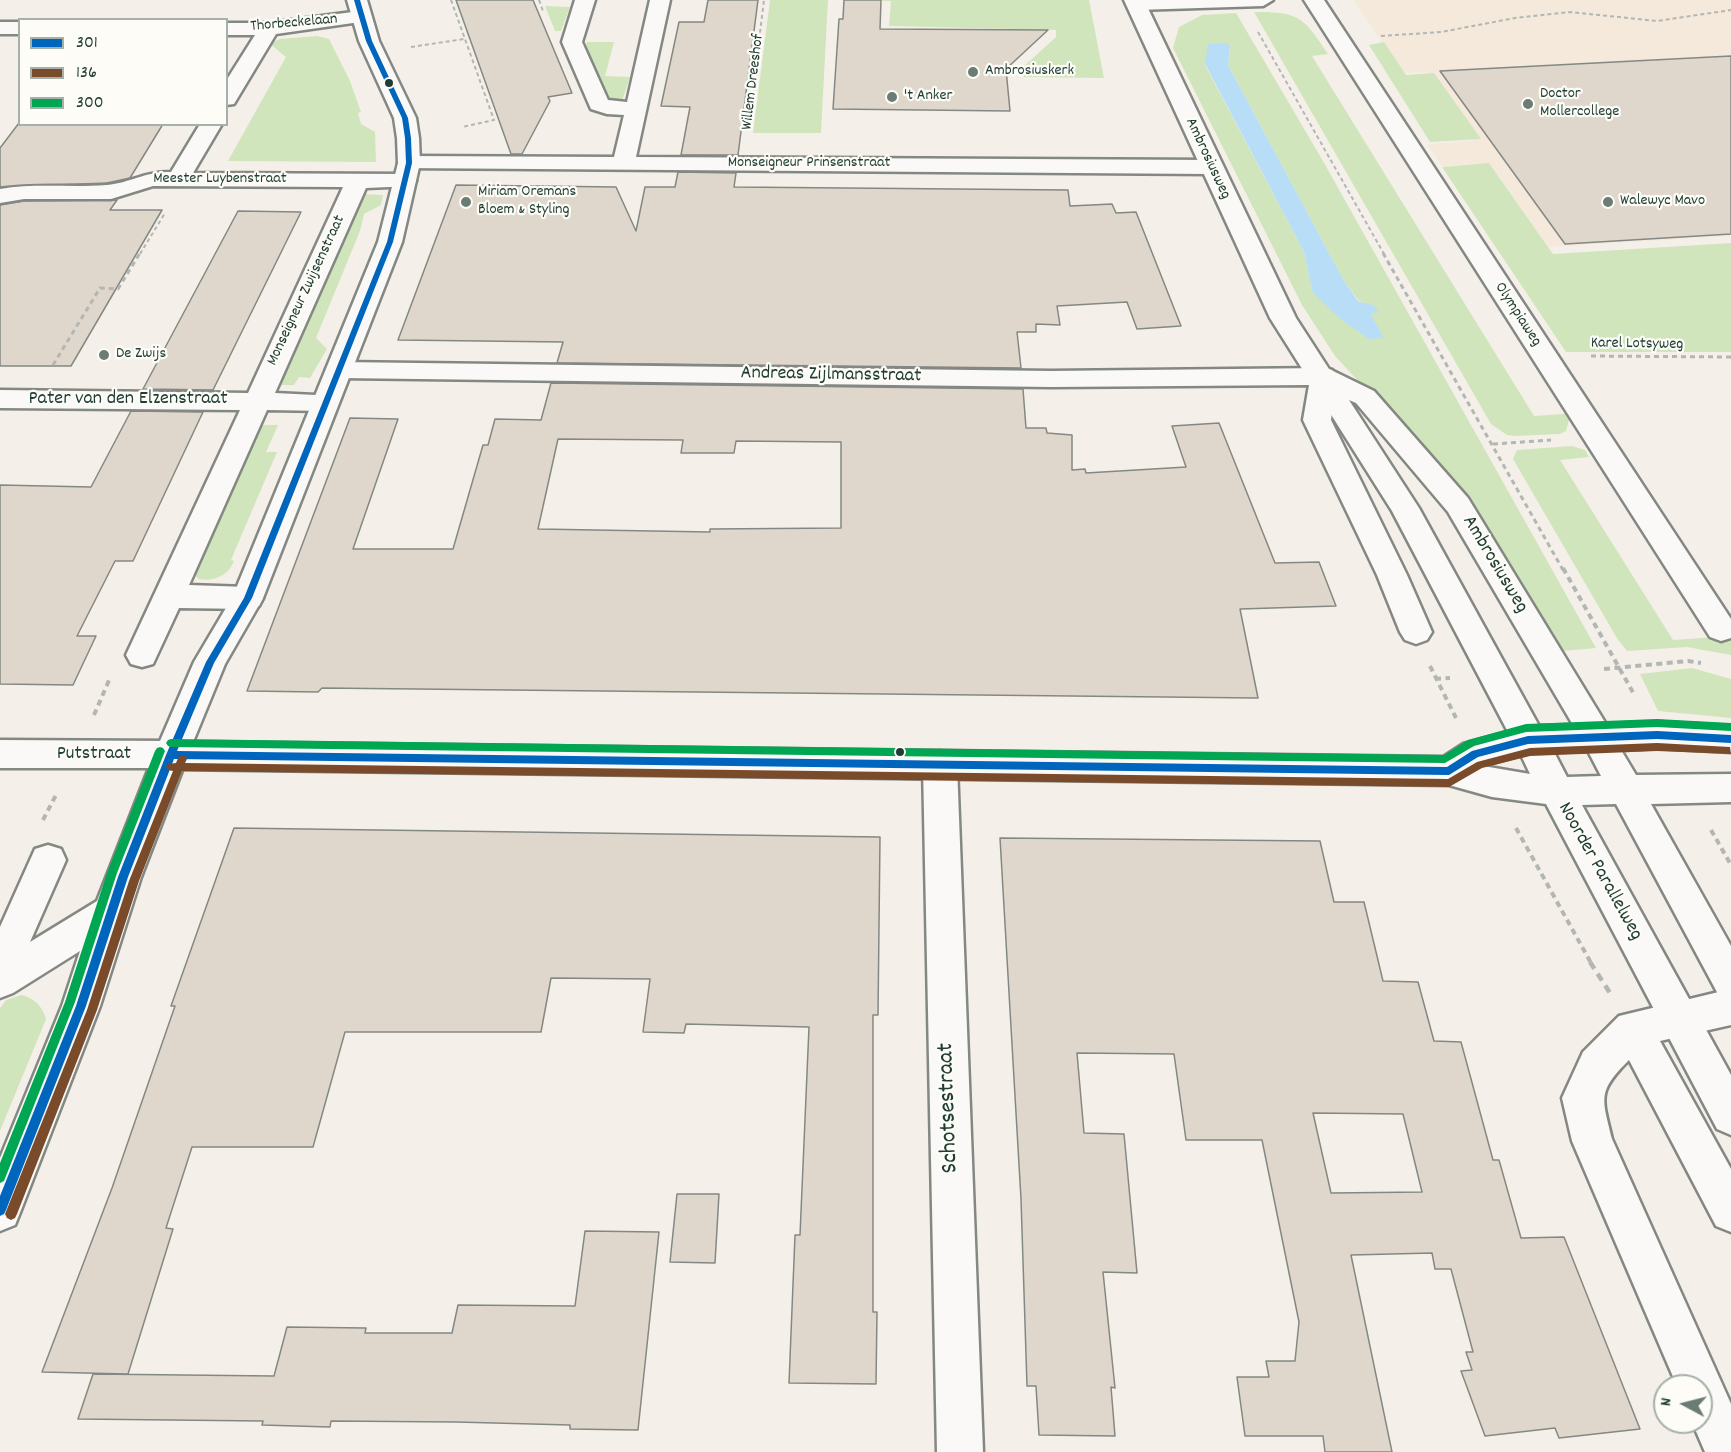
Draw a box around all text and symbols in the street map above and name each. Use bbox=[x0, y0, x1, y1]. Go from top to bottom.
street label: Thorbeckelaan bbox=[250, 11, 338, 37]
legend bbox=[18, 18, 228, 126]
text: 301 bbox=[76, 31, 98, 56]
street label: Willem Dreeshof bbox=[739, 33, 769, 131]
text: 136 bbox=[76, 61, 97, 86]
place label: Ambrosiuskerk bbox=[985, 62, 1074, 82]
marker: Ambrosiuskerk bbox=[966, 65, 980, 79]
unlabelled marker bbox=[383, 77, 395, 89]
place label: Doctor Mollercollege bbox=[1540, 85, 1619, 123]
place label: 't Anker bbox=[904, 87, 952, 107]
marker: 't Anker bbox=[885, 90, 899, 104]
text: 300 bbox=[76, 91, 104, 116]
marker: Doctor Mollercollege bbox=[1521, 97, 1535, 111]
street label: Ambrosiusweg bbox=[1180, 115, 1234, 203]
street label: Monseigneur Prinsenstraat bbox=[728, 154, 890, 174]
street label: Meester Luybenstraat bbox=[153, 170, 287, 190]
place label: Miriam Oremans Bloem & Styling bbox=[478, 183, 576, 221]
place label: Walewyc Mavo bbox=[1620, 192, 1705, 212]
marker: Miriam Oremans Bloem & Styling bbox=[459, 195, 473, 209]
marker: Walewyc Mavo bbox=[1601, 195, 1615, 209]
street label: Monseigneur Zwijsenstraat bbox=[264, 213, 350, 369]
street label: Olympiaweg bbox=[1489, 279, 1545, 351]
street label: Karel Lotsyweg bbox=[1591, 335, 1683, 355]
place label: De Zwijs bbox=[116, 345, 166, 365]
marker: De Zwijs bbox=[97, 348, 111, 362]
street label: Andreas Zijlmansstraat bbox=[740, 362, 922, 390]
street label: Pater van den Elzenstraat bbox=[28, 388, 228, 412]
street label: Ambrosiusweg bbox=[1456, 512, 1532, 618]
street label: Putstraat bbox=[57, 743, 131, 767]
unlabelled marker bbox=[894, 746, 906, 758]
street label: Noorder Parallelweg bbox=[1551, 799, 1647, 945]
street label: Schotsestraat bbox=[933, 1042, 967, 1174]
north arrow bbox=[1653, 1374, 1713, 1434]
text: N bbox=[1655, 1397, 1679, 1407]

